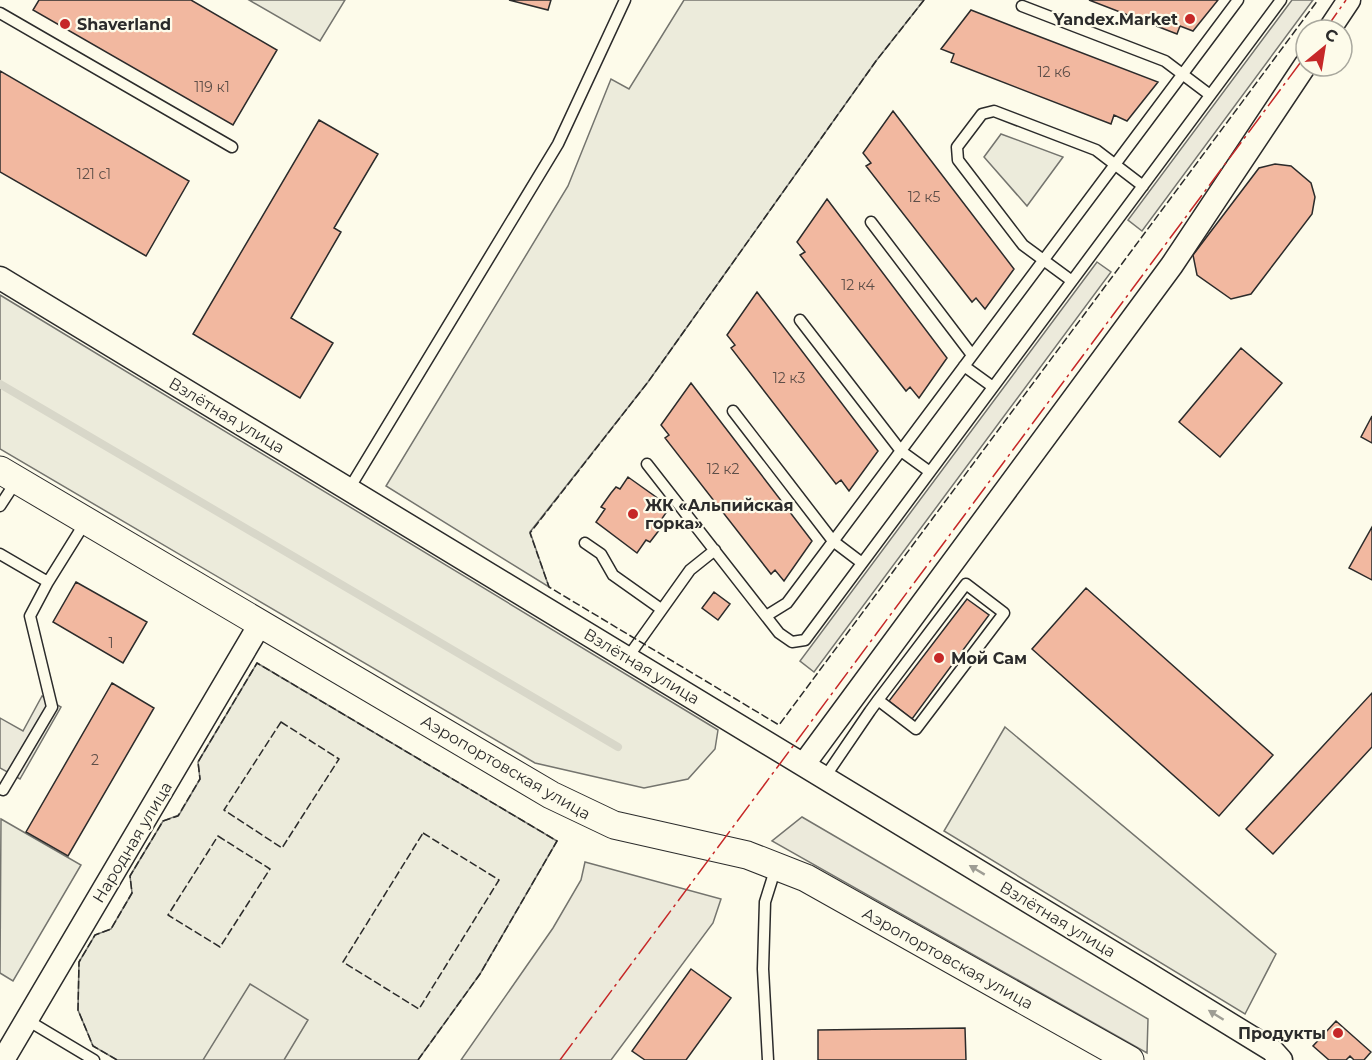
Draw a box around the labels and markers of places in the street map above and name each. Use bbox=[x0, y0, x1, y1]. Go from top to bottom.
place label: Yandex.Market bbox=[1052, 10, 1178, 29]
marker: Yandex.Market bbox=[1183, 12, 1197, 26]
place label: Shaverland bbox=[77, 15, 171, 34]
marker: Shaverland bbox=[58, 17, 72, 31]
place label: ЖК «Альпийская горка» bbox=[645, 496, 794, 533]
marker: ЖК «Альпийская горка» bbox=[626, 507, 640, 521]
place label: Мой Сам bbox=[951, 649, 1027, 668]
marker: Мой Сам bbox=[932, 651, 946, 665]
place label: Продукты bbox=[1238, 1024, 1326, 1043]
marker: Продукты bbox=[1331, 1026, 1345, 1040]

